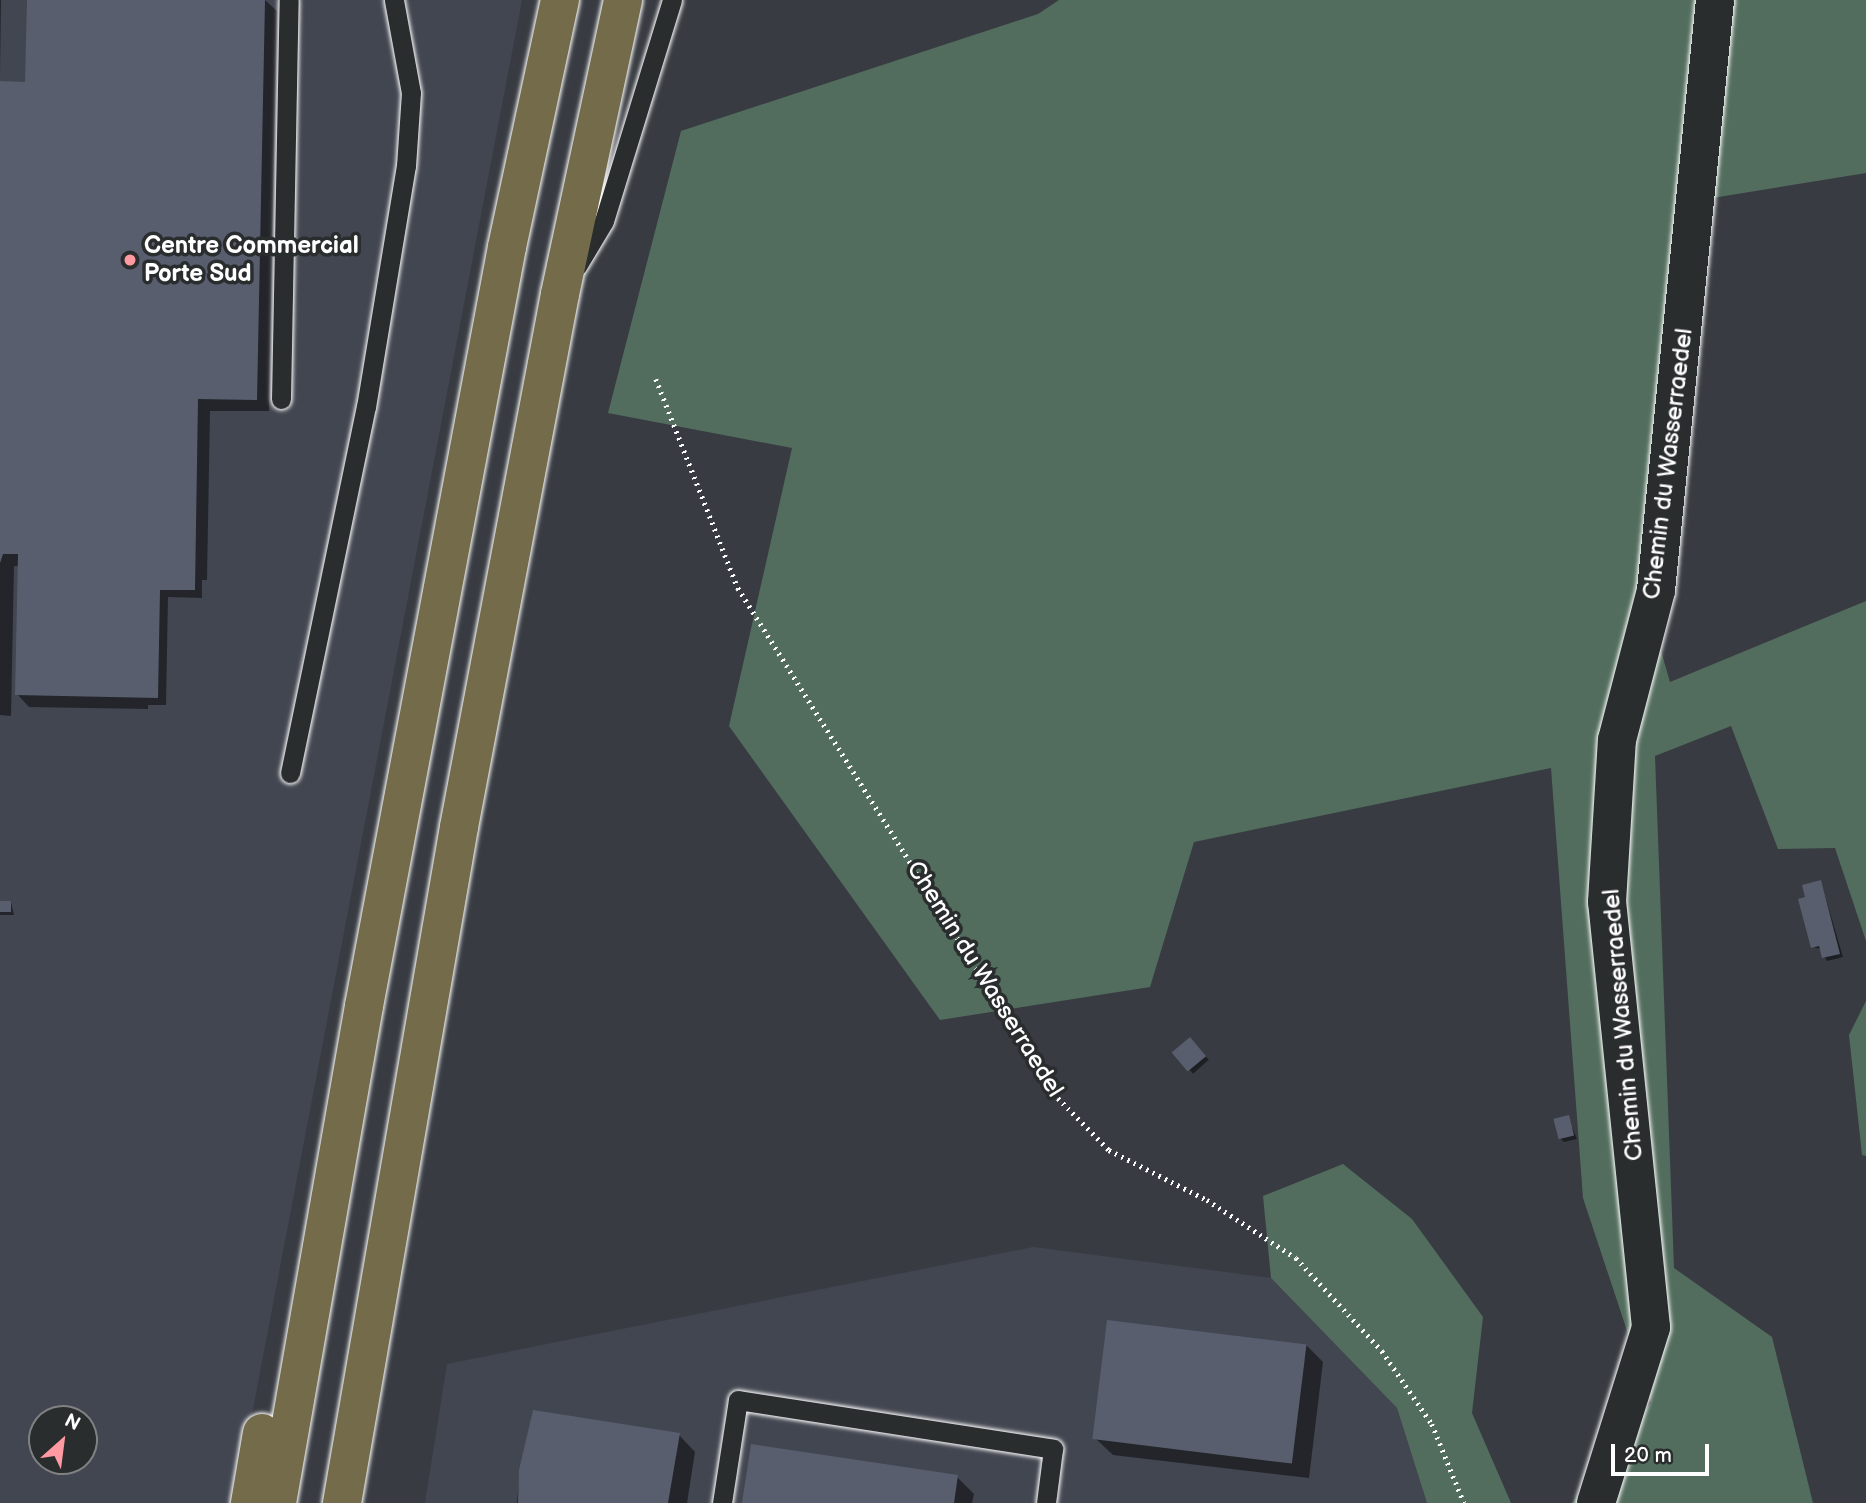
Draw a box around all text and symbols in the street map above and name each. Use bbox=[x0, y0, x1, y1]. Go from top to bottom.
place label: Centre Commercial Porte Sud bbox=[144, 232, 359, 288]
marker: Centre Commercial Porte Sud bbox=[122, 252, 138, 268]
street label: Chemin du Wasserraedel bbox=[1637, 326, 1699, 602]
street label: Chemin du Wasserraedel bbox=[900, 855, 1070, 1103]
street label: Chemin du Wasserraedel bbox=[1597, 887, 1649, 1163]
north arrow bbox=[28, 1405, 98, 1475]
text: N bbox=[60, 1409, 84, 1436]
scale bar bbox=[1614, 1430, 1712, 1474]
text: 20 m bbox=[1624, 1443, 1672, 1468]

